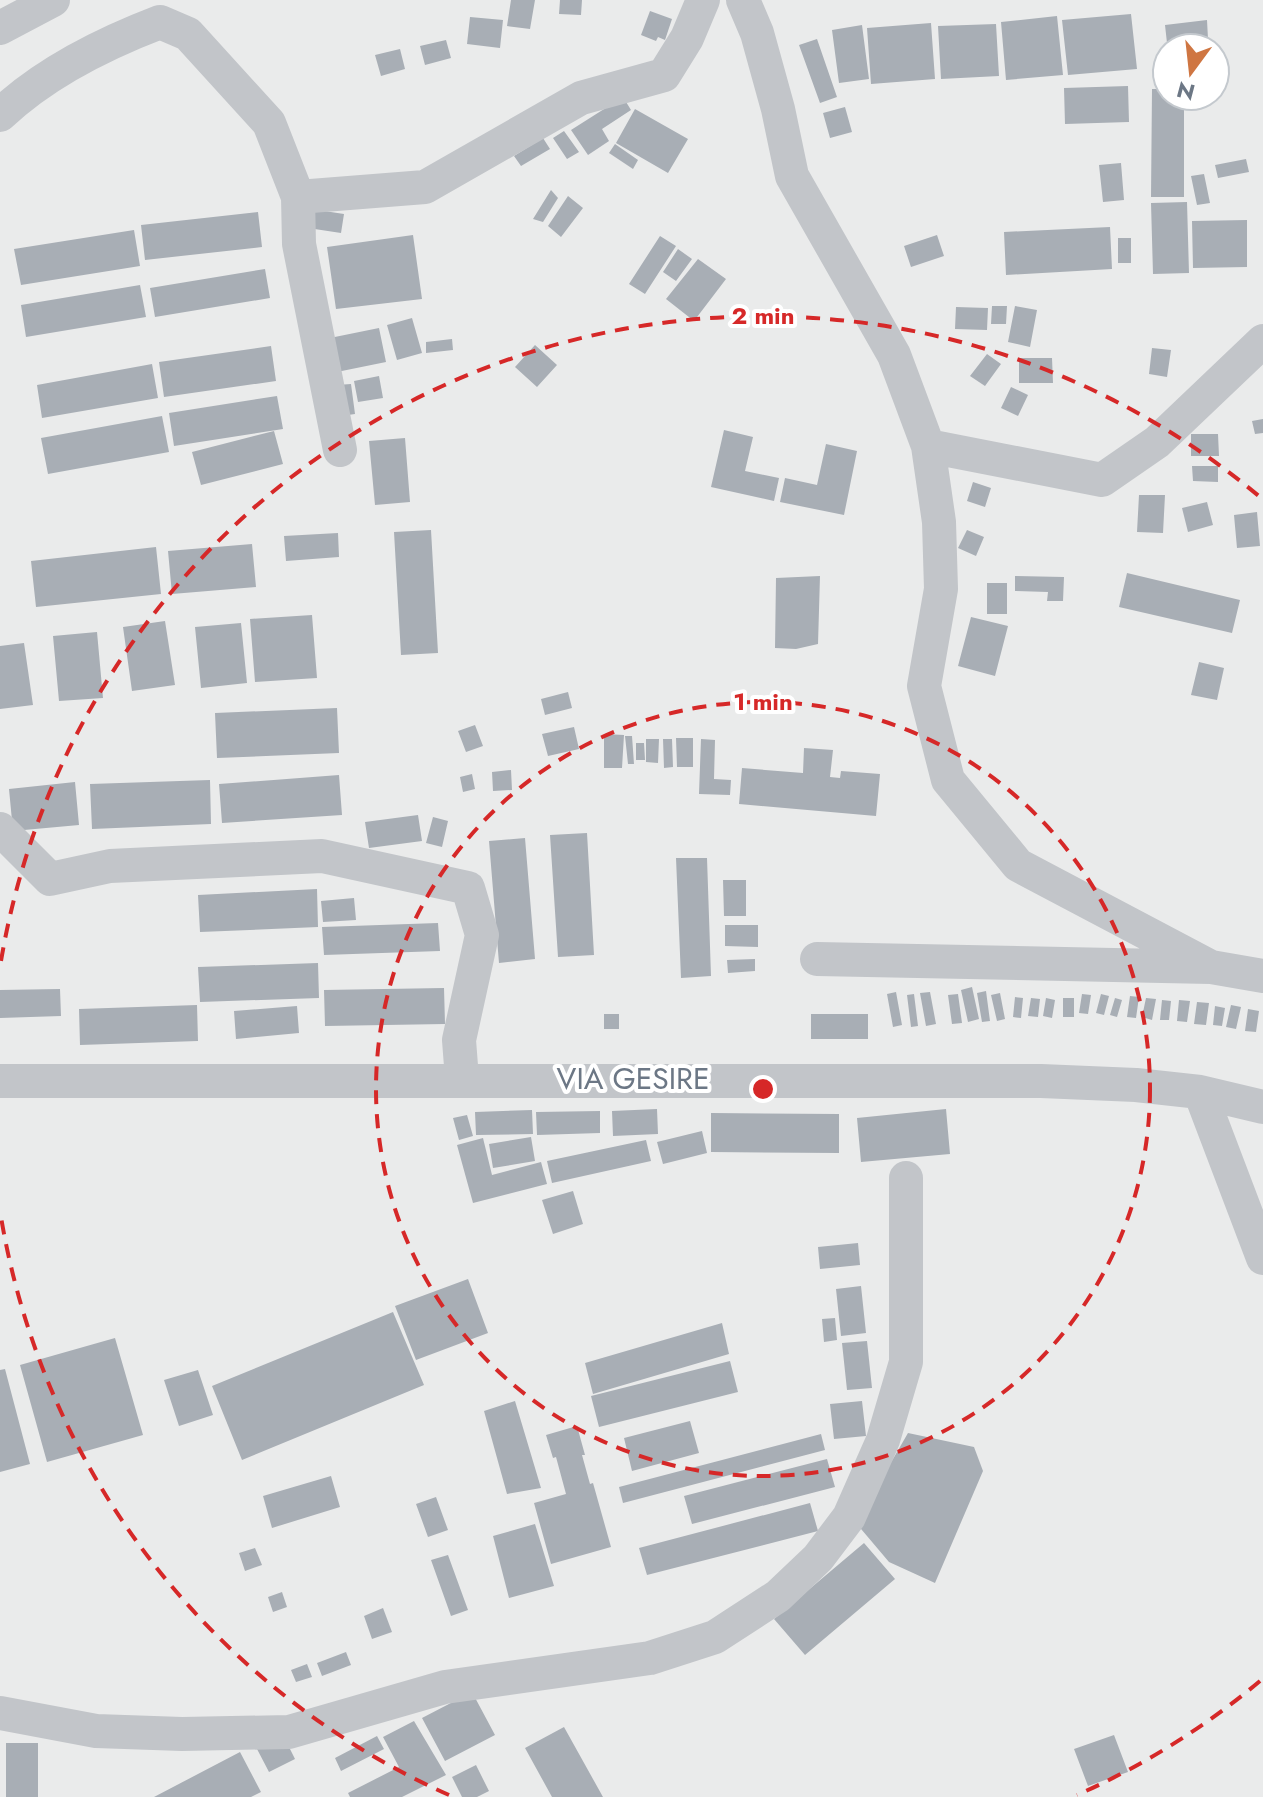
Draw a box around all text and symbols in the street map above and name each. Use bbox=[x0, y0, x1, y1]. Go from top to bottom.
north arrow bbox=[1151, 32, 1231, 112]
text: N bbox=[1173, 74, 1198, 109]
text: 2 min bbox=[731, 298, 795, 333]
text: 1 min bbox=[733, 684, 793, 719]
street label: VIA GESIRE bbox=[557, 1057, 709, 1100]
centre of rings bbox=[749, 1075, 777, 1103]

